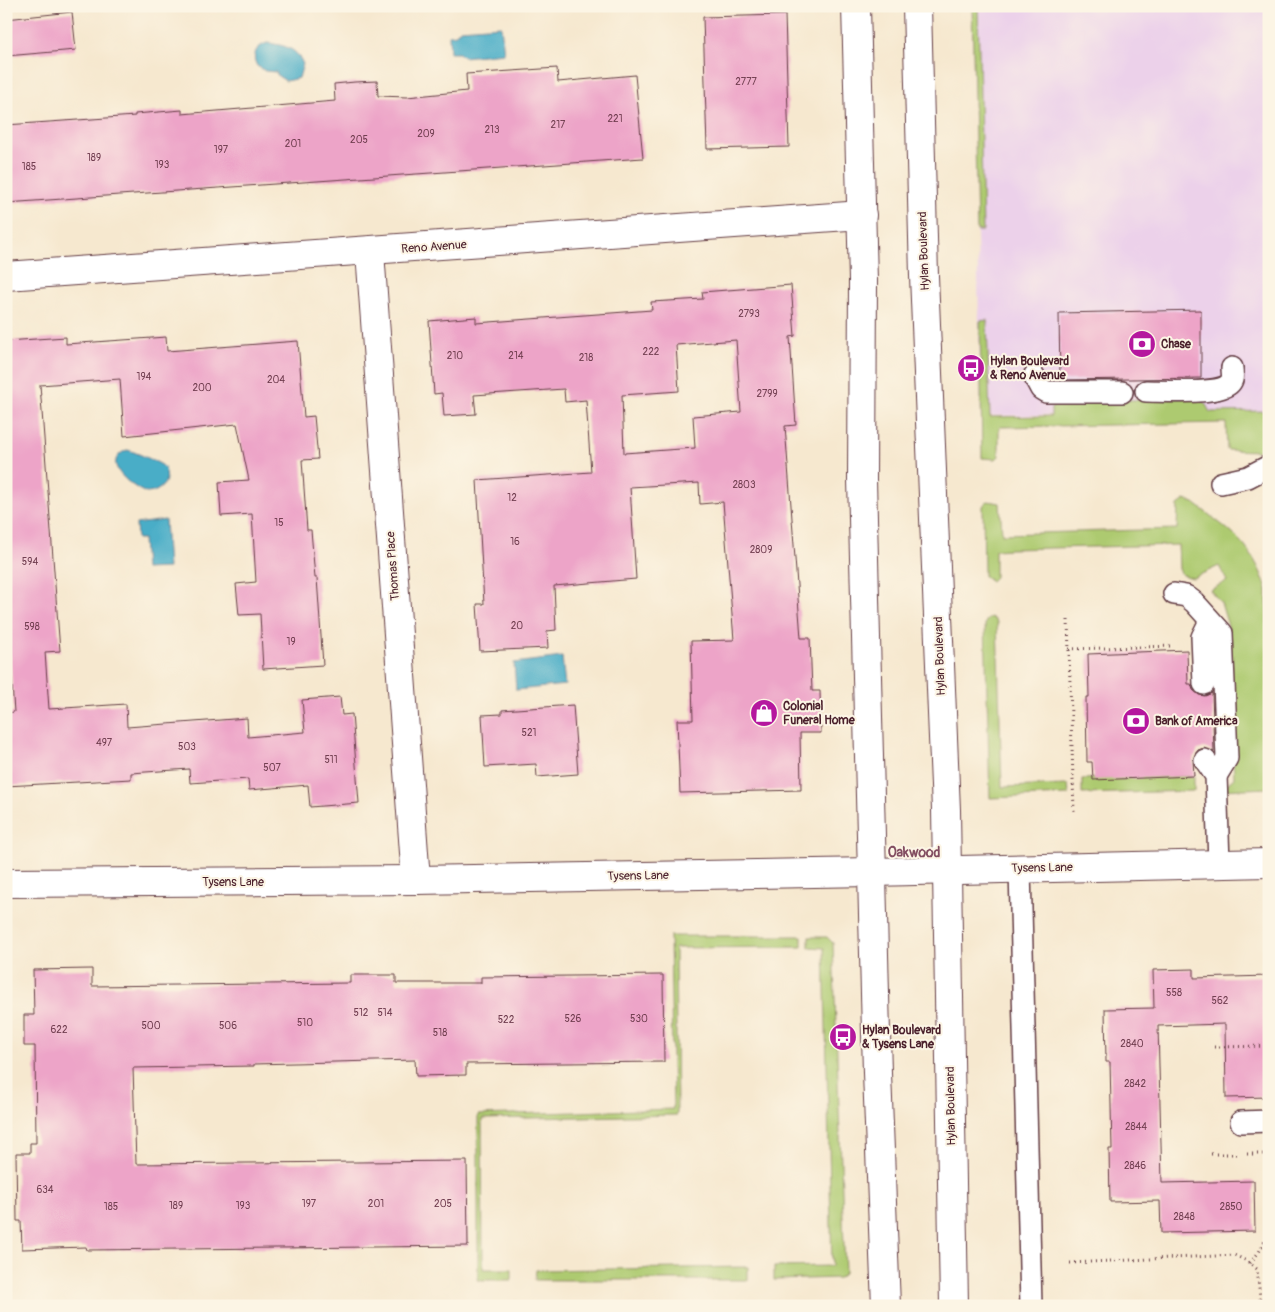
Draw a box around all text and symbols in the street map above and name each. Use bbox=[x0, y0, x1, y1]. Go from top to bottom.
house number: 2777 bbox=[735, 76, 757, 88]
house number: 221 bbox=[607, 113, 623, 125]
house number: 217 bbox=[551, 119, 566, 131]
house number: 213 bbox=[484, 124, 500, 136]
house number: 209 bbox=[417, 128, 435, 140]
house number: 205 bbox=[350, 134, 368, 146]
house number: 201 bbox=[285, 138, 301, 150]
house number: 197 bbox=[214, 144, 229, 156]
house number: 189 bbox=[87, 152, 101, 164]
house number: 193 bbox=[155, 159, 170, 171]
house number: 185 bbox=[22, 161, 36, 173]
street label: Hylan Boulevard bbox=[915, 211, 933, 291]
street label: Reno Avenue bbox=[401, 237, 467, 257]
house number: 2793 bbox=[738, 308, 760, 320]
bank icon: Chase bbox=[1127, 329, 1157, 359]
place label: Chase bbox=[1161, 337, 1192, 352]
house number: 222 bbox=[643, 346, 660, 358]
house number: 210 bbox=[447, 350, 463, 362]
house number: 214 bbox=[508, 350, 524, 362]
house number: 218 bbox=[579, 352, 593, 364]
bus stop icon: Hylan Boulevard & Reno Avenue bbox=[956, 353, 986, 383]
place label: Hylan Boulevard & Reno Avenue bbox=[990, 354, 1069, 383]
house number: 194 bbox=[137, 371, 152, 383]
house number: 204 bbox=[267, 374, 285, 386]
house number: 200 bbox=[192, 382, 212, 394]
house number: 2799 bbox=[756, 388, 778, 400]
house number: 2803 bbox=[732, 479, 756, 491]
house number: 12 bbox=[507, 492, 517, 504]
house number: 15 bbox=[274, 517, 284, 529]
street label: Thomas Place bbox=[383, 531, 403, 601]
house number: 16 bbox=[510, 536, 520, 548]
house number: 2809 bbox=[750, 544, 772, 556]
house number: 594 bbox=[22, 556, 38, 568]
street label: Hylan Boulevard bbox=[931, 616, 949, 696]
house number: 20 bbox=[511, 620, 523, 632]
house number: 598 bbox=[24, 621, 40, 633]
house number: 19 bbox=[286, 636, 296, 648]
shop icon: Colonial Funeral Home bbox=[749, 698, 779, 728]
place label: Colonial Funeral Home bbox=[783, 699, 856, 728]
bank icon: Bank of America bbox=[1121, 706, 1151, 736]
place label: Bank of America bbox=[1155, 714, 1238, 729]
house number: 521 bbox=[522, 727, 537, 739]
house number: 497 bbox=[96, 737, 113, 749]
house number: 503 bbox=[178, 741, 196, 753]
house number: 511 bbox=[324, 754, 338, 766]
house number: 507 bbox=[263, 762, 281, 774]
district label: Oakwood bbox=[888, 844, 940, 861]
street label: Tysens Lane bbox=[1011, 860, 1073, 876]
street label: Tysens Lane bbox=[607, 868, 669, 884]
street label: Tysens Lane bbox=[202, 875, 264, 890]
house number: 558 bbox=[1166, 987, 1182, 999]
house number: 562 bbox=[1212, 995, 1229, 1007]
house number: 512 bbox=[354, 1007, 369, 1019]
house number: 514 bbox=[377, 1007, 393, 1019]
house number: 526 bbox=[565, 1013, 582, 1025]
house number: 530 bbox=[630, 1013, 648, 1025]
house number: 522 bbox=[498, 1014, 515, 1026]
house number: 510 bbox=[297, 1017, 313, 1029]
house number: 500 bbox=[141, 1020, 161, 1032]
house number: 506 bbox=[219, 1020, 237, 1032]
bus stop icon: Hylan Boulevard & Tysens Lane bbox=[828, 1022, 858, 1052]
place label: Hylan Boulevard & Tysens Lane bbox=[862, 1023, 941, 1052]
house number: 622 bbox=[51, 1024, 68, 1036]
house number: 518 bbox=[433, 1027, 447, 1039]
house number: 2840 bbox=[1120, 1038, 1144, 1050]
street label: Hylan Boulevard bbox=[943, 1066, 959, 1146]
house number: 2842 bbox=[1124, 1078, 1146, 1090]
house number: 2844 bbox=[1125, 1121, 1147, 1133]
house number: 2846 bbox=[1124, 1160, 1146, 1172]
house number: 634 bbox=[36, 1184, 54, 1196]
house number: 197 bbox=[302, 1198, 317, 1210]
house number: 201 bbox=[368, 1198, 384, 1210]
house number: 205 bbox=[434, 1198, 452, 1210]
house number: 189 bbox=[169, 1200, 183, 1212]
house number: 193 bbox=[236, 1200, 251, 1212]
house number: 185 bbox=[104, 1201, 118, 1213]
house number: 2850 bbox=[1220, 1201, 1243, 1213]
house number: 2848 bbox=[1173, 1211, 1195, 1223]

